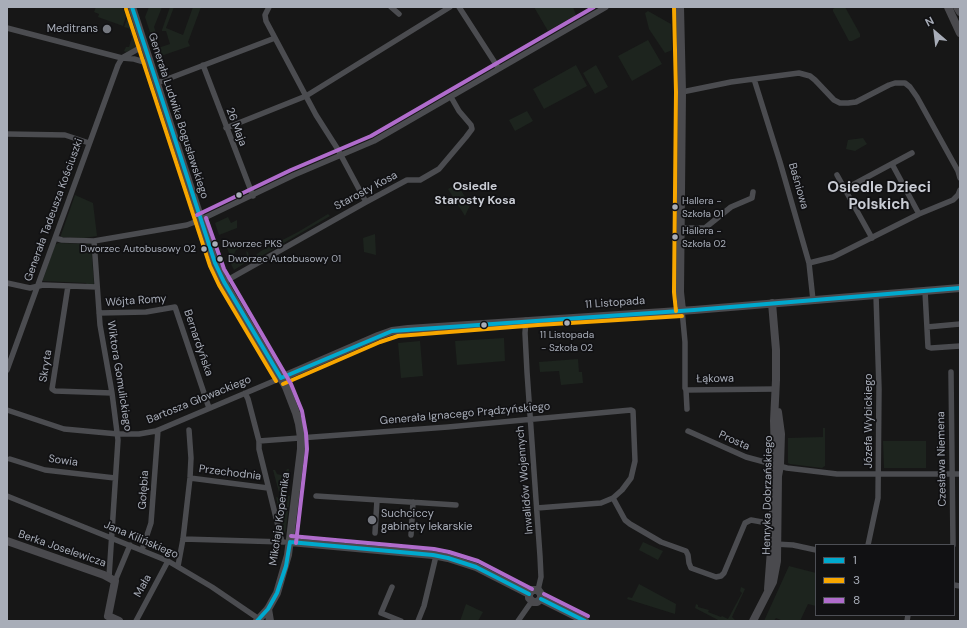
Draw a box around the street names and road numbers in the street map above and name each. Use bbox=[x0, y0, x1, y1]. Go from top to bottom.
street label: Generała Ludwika Bogusławskiego bbox=[145, 31, 211, 201]
street label: 26 Maja bbox=[223, 106, 249, 148]
street label: Generała Tadeusza Kościuszki bbox=[22, 137, 86, 283]
street label: Baśniowa bbox=[785, 161, 811, 211]
street label: Starosty Kosa bbox=[332, 169, 400, 213]
street label: Wójta Romy bbox=[105, 292, 167, 310]
street label: 11 Listopada bbox=[585, 294, 645, 312]
street label: Bernardyńska bbox=[180, 308, 216, 378]
street label: Wiktora Gomulickiego bbox=[104, 320, 134, 432]
street label: Skryta bbox=[37, 349, 55, 383]
street label: Łąkowa bbox=[696, 372, 734, 386]
street label: Bartosza Głowackiego bbox=[145, 373, 253, 427]
street label: Józefa Wybickiego bbox=[862, 373, 876, 469]
street label: Generała Ignacego Prądzyńskiego bbox=[379, 400, 551, 428]
street label: Czesława Niemena bbox=[935, 411, 949, 507]
street label: Inwalidów Wojennych bbox=[514, 425, 536, 535]
street label: Prosta bbox=[717, 428, 751, 454]
street label: Henryka Dobrzańskiego bbox=[760, 435, 776, 555]
street label: Sowia bbox=[47, 452, 79, 470]
street label: Przechodnia bbox=[198, 463, 262, 483]
street label: Gołębia bbox=[136, 470, 152, 510]
street label: Mikołaja Kopernika bbox=[267, 471, 293, 567]
street label: Jana Kilińskiego bbox=[102, 518, 180, 562]
street label: Berka Joselewicza bbox=[16, 528, 108, 570]
street label: Mała bbox=[131, 572, 155, 600]

